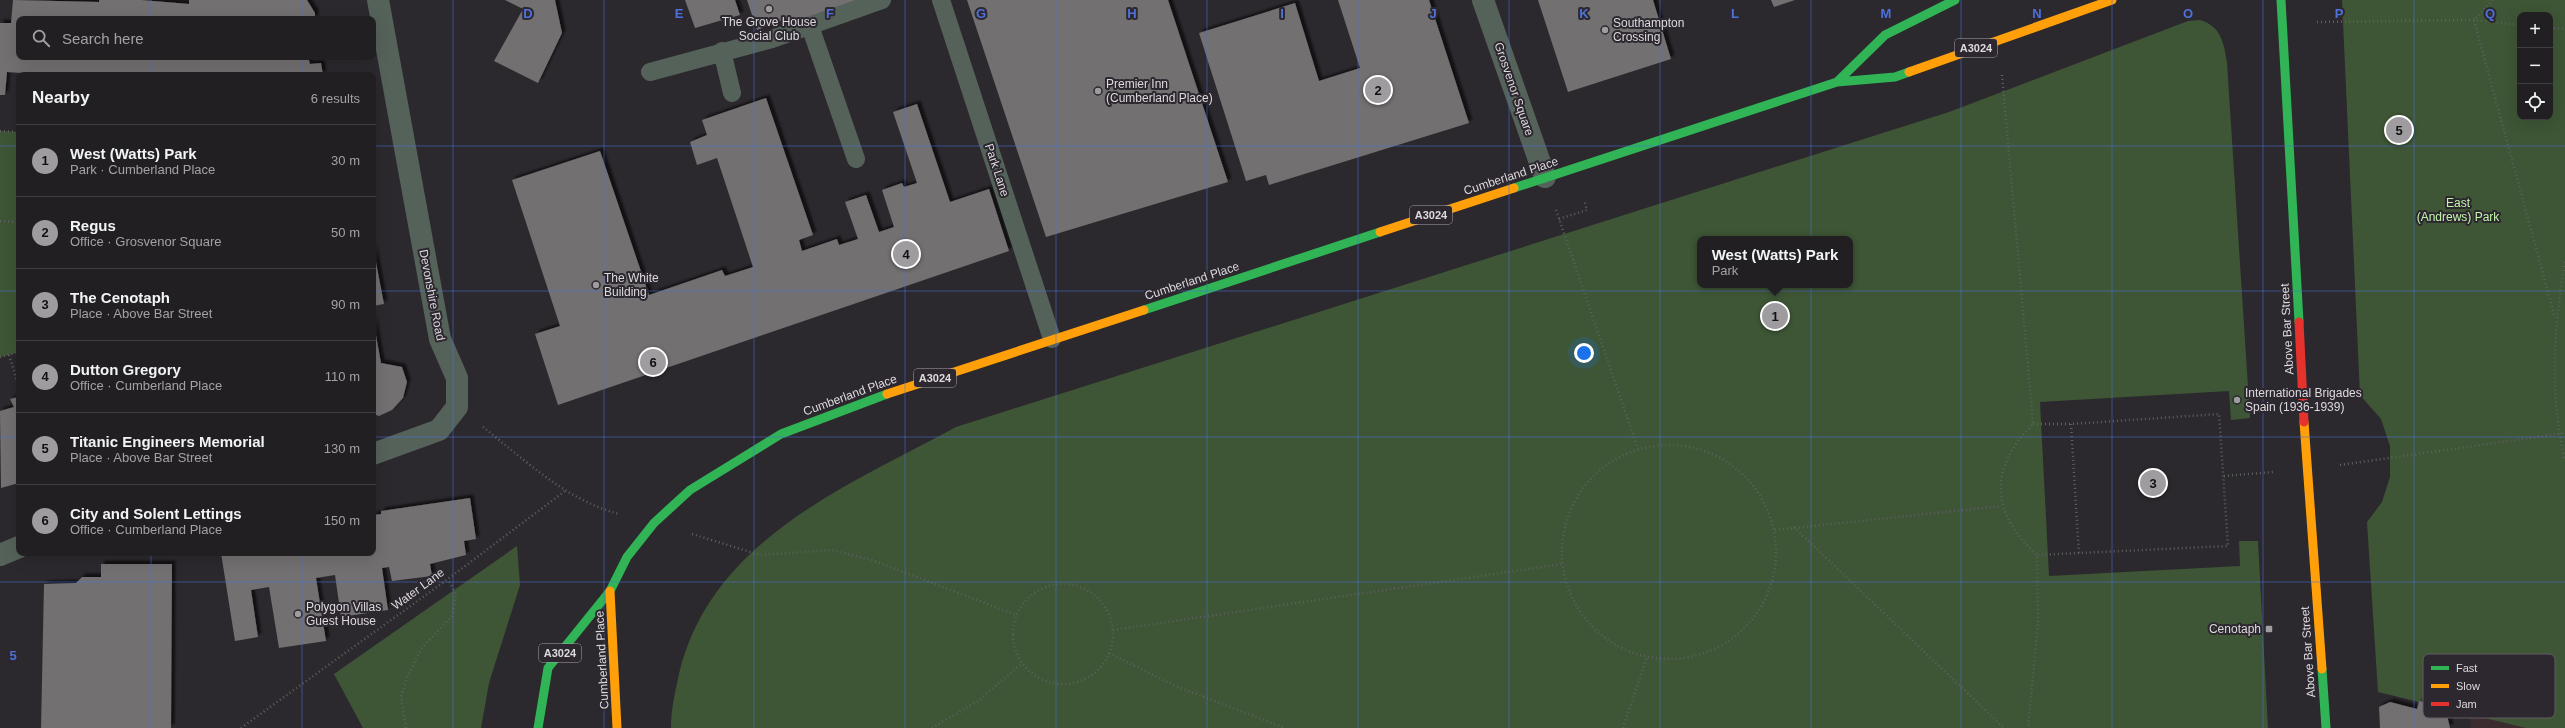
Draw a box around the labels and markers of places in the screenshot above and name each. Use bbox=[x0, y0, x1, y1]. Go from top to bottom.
marker: The Grove House Social Club bbox=[764, 4, 774, 14]
place label: The Grove House Social Club bbox=[722, 15, 817, 43]
place label: Southampton Crossing bbox=[1613, 16, 1684, 44]
marker: Southampton Crossing bbox=[1600, 25, 1610, 35]
pin: 2 bbox=[1365, 75, 1391, 105]
place label: Premier Inn (Cumberland Place) bbox=[1106, 77, 1213, 105]
marker: Premier Inn (Cumberland Place) bbox=[1093, 86, 1103, 96]
pin: 5 bbox=[2386, 115, 2412, 145]
pin: 4 bbox=[893, 239, 919, 269]
place label: The White Building bbox=[604, 271, 659, 299]
marker: The White Building bbox=[591, 280, 601, 290]
pin: 1 bbox=[1762, 301, 1788, 331]
pin: 6 bbox=[640, 347, 666, 377]
place label: International Brigades Spain (1936-1939) bbox=[2245, 386, 2362, 414]
marker: International Brigades Spain (1936-1939) bbox=[2232, 395, 2242, 405]
pin: 3 bbox=[2140, 468, 2166, 498]
place label: Polygon Villas Guest House bbox=[306, 600, 381, 628]
marker: Polygon Villas Guest House bbox=[293, 609, 303, 619]
place label: Cenotaph bbox=[2209, 622, 2261, 636]
marker: Cenotaph bbox=[2264, 624, 2274, 634]

